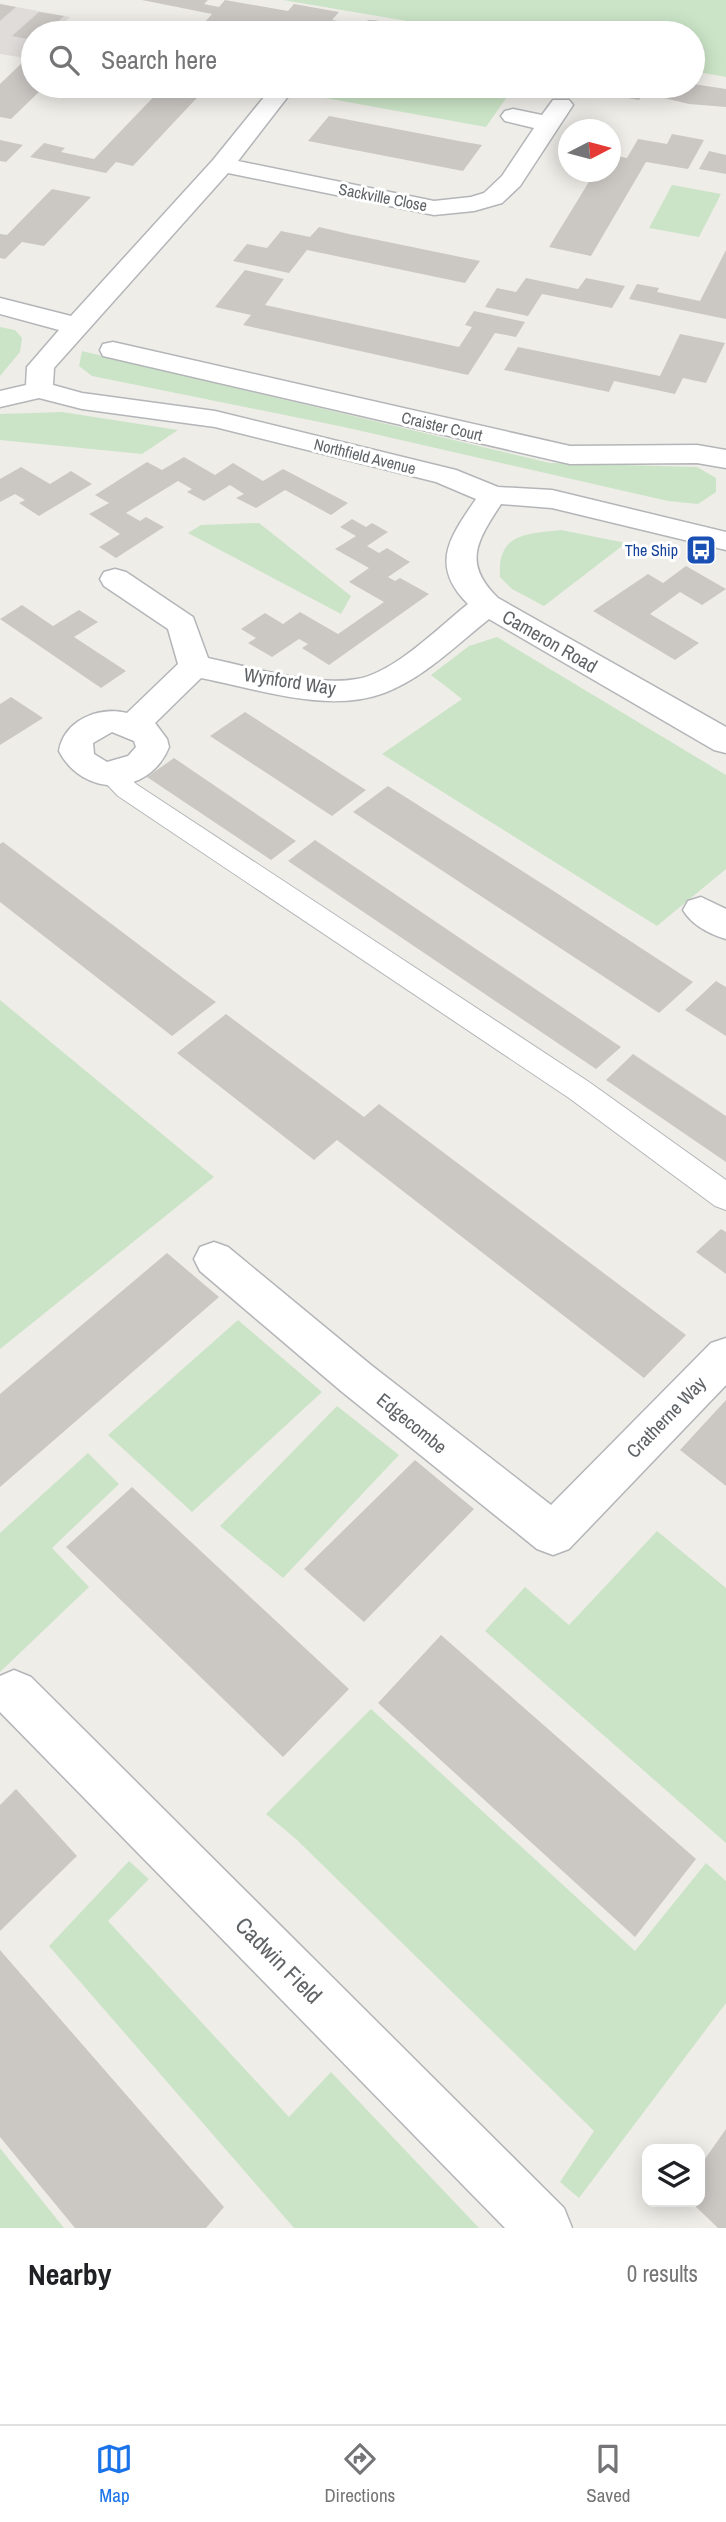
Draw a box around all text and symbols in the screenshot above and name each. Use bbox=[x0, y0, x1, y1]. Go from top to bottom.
search box bbox=[21, 21, 705, 98]
icon: search bbox=[45, 41, 83, 79]
text: Search here bbox=[101, 42, 217, 77]
north arrow bbox=[558, 119, 621, 182]
street label: Sackville Close bbox=[337, 178, 429, 216]
street label: Craister Court bbox=[399, 406, 485, 446]
street label: Northfield Avenue bbox=[312, 433, 418, 479]
bus stop icon: The Ship bbox=[684, 533, 718, 567]
place label: The Ship bbox=[625, 539, 678, 561]
street label: Cameron Road bbox=[498, 603, 602, 679]
street label: Wynford Way bbox=[242, 661, 338, 701]
street label: Cratherne Way bbox=[620, 1370, 712, 1464]
street label: Edgecombe bbox=[372, 1387, 452, 1459]
street label: Cadwin Field bbox=[229, 1910, 329, 2010]
map controls bbox=[642, 2144, 705, 2207]
button: layers bbox=[642, 2144, 705, 2207]
text: Nearby bbox=[28, 2254, 111, 2294]
text: 0 results bbox=[627, 2258, 698, 2289]
tab: Map bbox=[95, 2440, 133, 2508]
tab: Directions bbox=[324, 2440, 395, 2508]
tab: Saved bbox=[586, 2440, 631, 2508]

